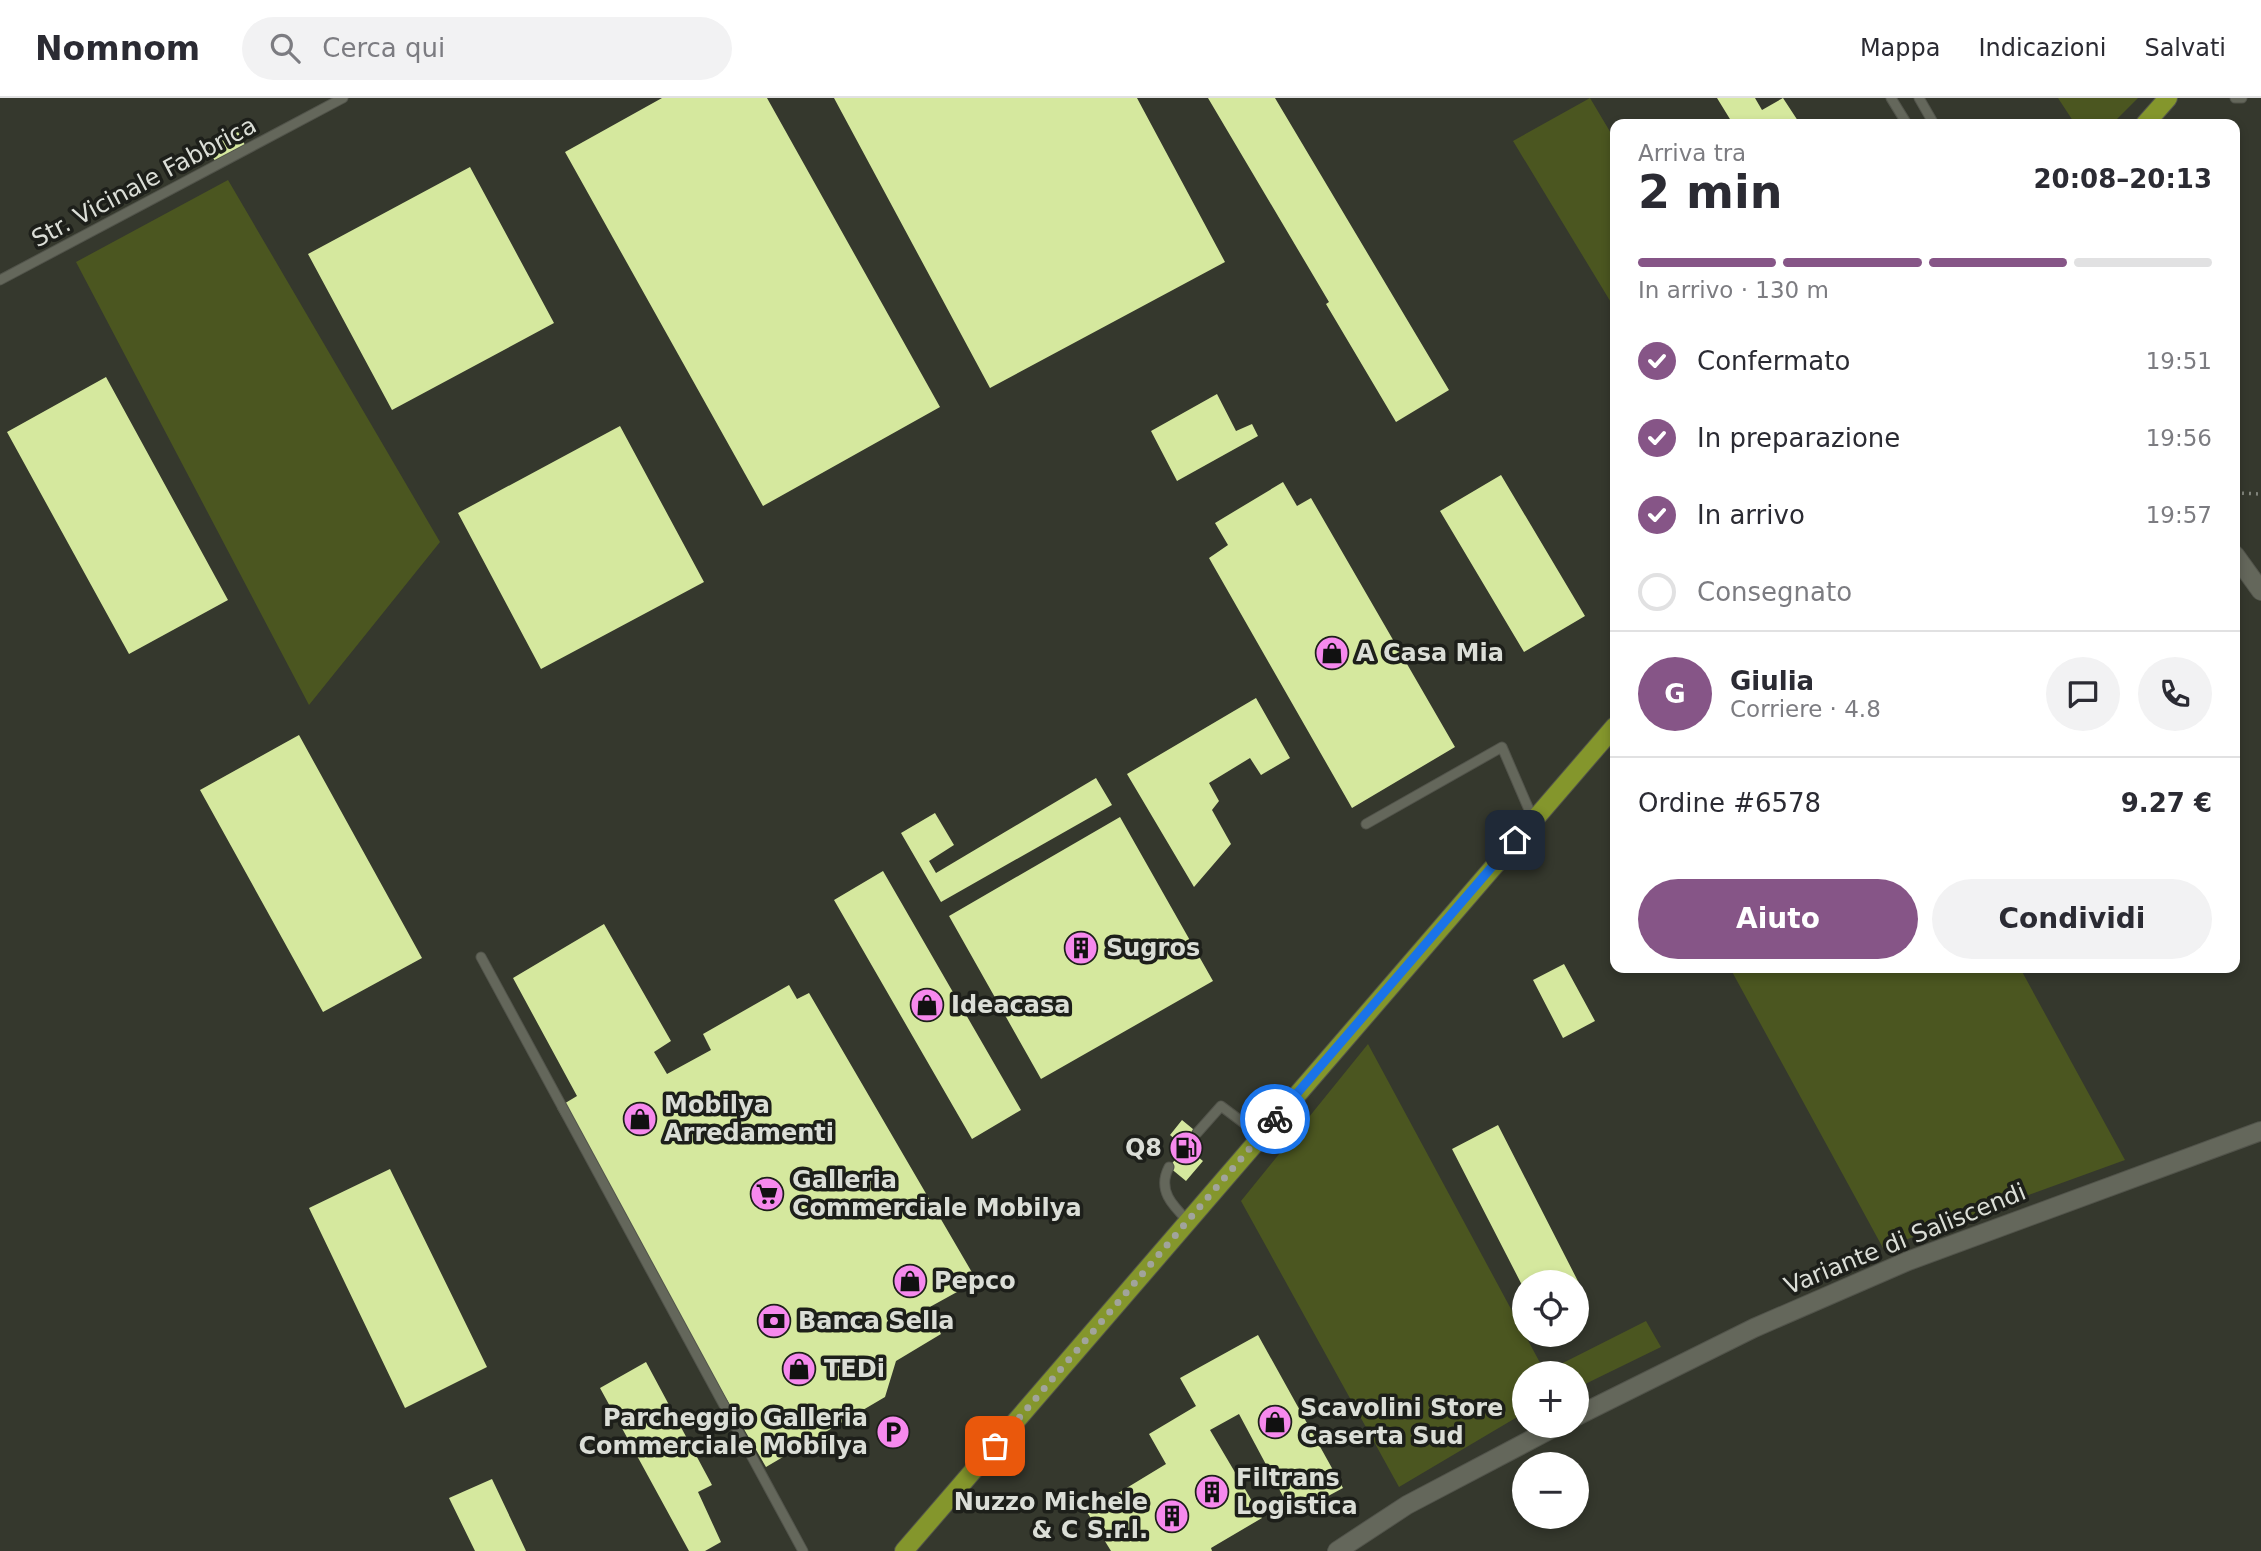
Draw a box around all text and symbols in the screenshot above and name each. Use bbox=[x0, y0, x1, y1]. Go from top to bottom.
search box bbox=[242, 17, 732, 80]
text: Nomnom bbox=[35, 29, 200, 68]
icon: search bbox=[266, 29, 304, 67]
text: Cerca qui bbox=[322, 33, 445, 63]
text: Mappa bbox=[1860, 34, 1940, 62]
text: Indicazioni bbox=[1978, 34, 2106, 62]
text: Salvati bbox=[2144, 34, 2226, 62]
street label: Str. Vicinale Fabbrica bbox=[27, 111, 261, 253]
text: Arriva tra bbox=[1638, 140, 1746, 166]
text: 20:08–20:13 bbox=[2033, 164, 2212, 194]
text: 2 min bbox=[1638, 165, 1782, 219]
text: In arrivo · 130 m bbox=[1638, 277, 1829, 303]
icon: check bbox=[1638, 342, 1676, 380]
text: Confermato bbox=[1697, 346, 1850, 376]
text: 19:51 bbox=[2146, 348, 2212, 374]
icon: check bbox=[1638, 419, 1676, 457]
text: In preparazione bbox=[1697, 423, 1900, 453]
text: 19:56 bbox=[2146, 425, 2212, 451]
icon: check bbox=[1638, 496, 1676, 534]
text: In arrivo bbox=[1697, 500, 1805, 530]
text: 19:57 bbox=[2146, 502, 2212, 528]
text: Consegnato bbox=[1697, 577, 1852, 607]
shop icon: A Casa Mia bbox=[1313, 634, 1351, 672]
place label: A Casa Mia bbox=[1356, 639, 1504, 667]
button: chat bbox=[2046, 657, 2120, 731]
button: phone bbox=[2138, 657, 2212, 731]
text: Giulia bbox=[1730, 666, 1814, 696]
text: G bbox=[1664, 679, 1686, 709]
text: Corriere · 4.8 bbox=[1730, 696, 1881, 722]
text: Ordine #6578 bbox=[1638, 788, 1821, 818]
text: 9.27 € bbox=[2121, 788, 2212, 818]
pin bbox=[1485, 810, 1545, 870]
icon: home bbox=[1496, 821, 1534, 859]
button: Aiuto bbox=[1638, 879, 1918, 959]
button: Condividi bbox=[1932, 879, 2212, 959]
building icon: Sugros bbox=[1062, 929, 1100, 967]
place label: Sugros bbox=[1106, 934, 1200, 962]
shop icon: Ideacasa bbox=[908, 986, 946, 1024]
place label: Ideacasa bbox=[951, 991, 1070, 1019]
courier bbox=[1240, 1084, 1310, 1154]
place label: Mobilya Arredamenti bbox=[664, 1091, 834, 1147]
shop icon: Mobilya Arredamenti bbox=[621, 1100, 659, 1138]
icon: bike bbox=[1256, 1100, 1294, 1138]
fuel station icon: Q8 bbox=[1167, 1129, 1205, 1167]
place label: Q8 bbox=[1125, 1134, 1162, 1162]
place label: Galleria Commerciale Mobilya bbox=[792, 1166, 1082, 1222]
supermarket icon: Galleria Commerciale Mobilya bbox=[748, 1175, 786, 1213]
street label: Variante di Saliscendi bbox=[1780, 1178, 2030, 1300]
shop icon: Pepco bbox=[891, 1262, 929, 1300]
place label: Pepco bbox=[934, 1267, 1016, 1295]
map controls bbox=[1512, 1270, 1589, 1529]
button: locate bbox=[1512, 1270, 1589, 1347]
bank icon: Banca Sella bbox=[755, 1302, 793, 1340]
place label: Banca Sella bbox=[798, 1307, 955, 1335]
shop icon: TEDi bbox=[780, 1350, 818, 1388]
place label: TEDi bbox=[824, 1355, 885, 1383]
button: + bbox=[1512, 1361, 1589, 1438]
place label: Scavolini Store Caserta Sud bbox=[1300, 1394, 1503, 1450]
shop icon: Scavolini Store Caserta Sud bbox=[1256, 1403, 1294, 1441]
place label: Parcheggio Galleria Commerciale Mobilya bbox=[578, 1404, 868, 1460]
parking icon: Parcheggio Galleria Commerciale Mobilya bbox=[874, 1413, 912, 1451]
pin bbox=[965, 1416, 1025, 1476]
icon: bag bbox=[976, 1427, 1014, 1465]
button: − bbox=[1512, 1452, 1589, 1529]
place label: Filtrans Logistica bbox=[1236, 1464, 1358, 1520]
building icon: Filtrans Logistica bbox=[1193, 1473, 1231, 1511]
place label: Nuzzo Michele & C S.r.l. bbox=[954, 1488, 1148, 1544]
building icon: Nuzzo Michele & C S.r.l. bbox=[1153, 1497, 1191, 1535]

